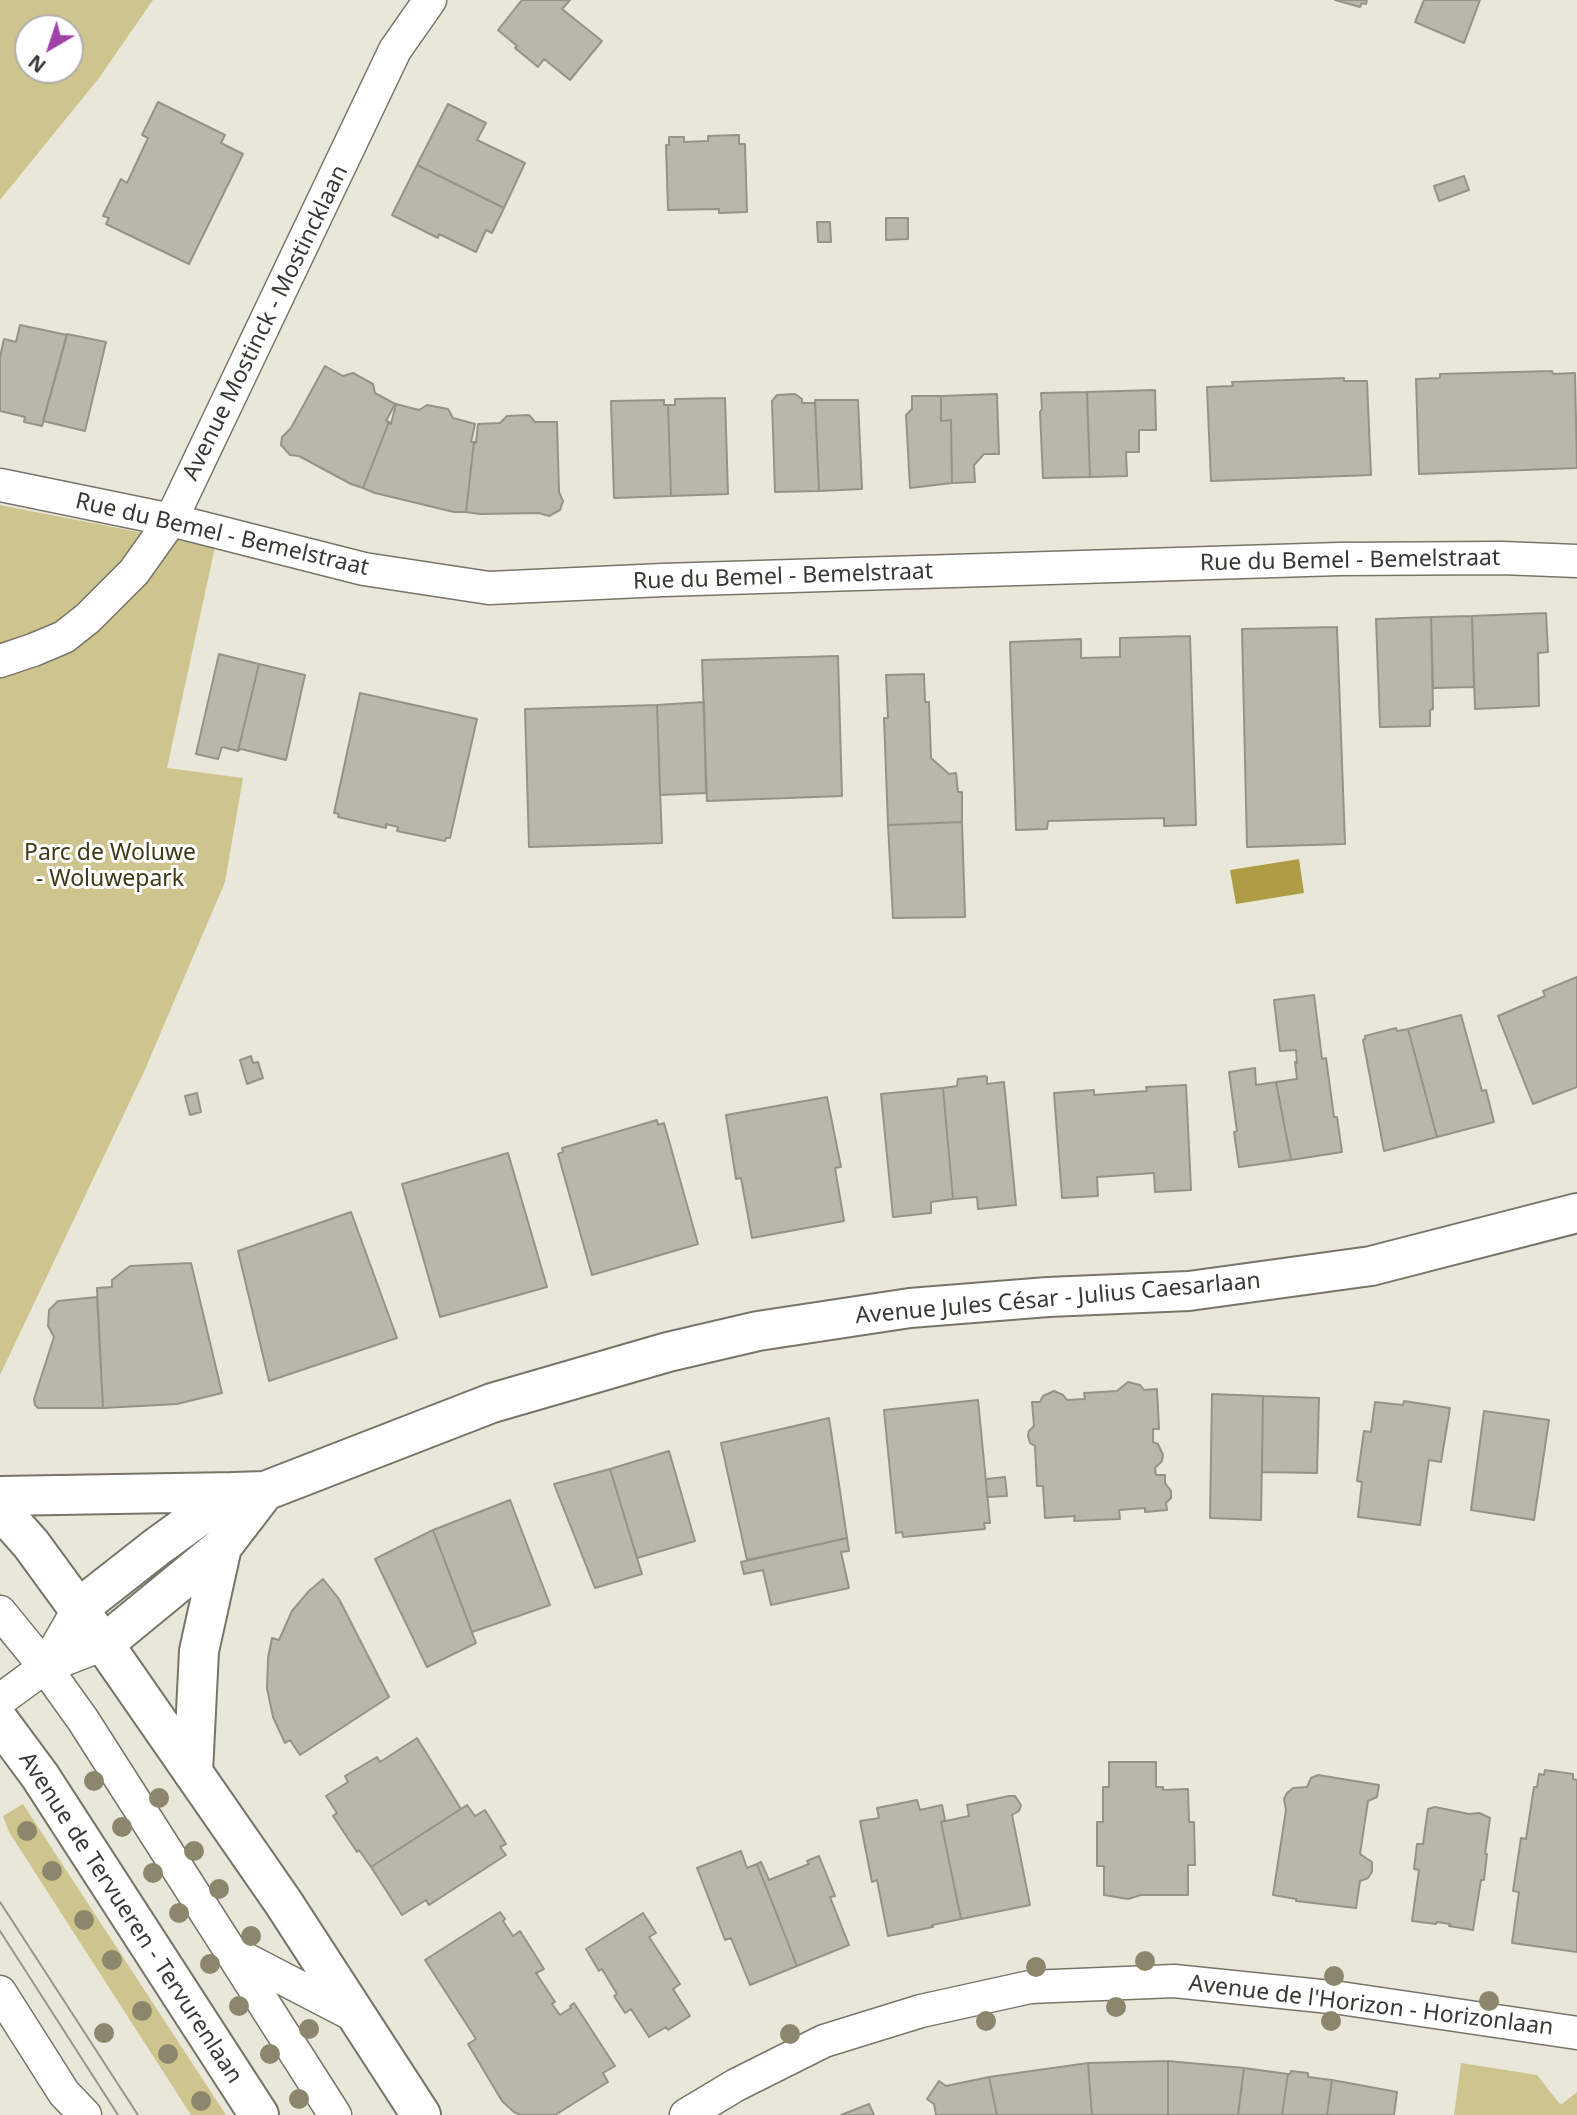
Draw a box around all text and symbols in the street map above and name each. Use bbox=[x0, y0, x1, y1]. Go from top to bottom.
north arrow bbox=[14, 14, 84, 84]
text: N bbox=[23, 49, 51, 79]
street label: Avenue Mostinck - Mostincklaan bbox=[177, 161, 355, 485]
street label: Rue du Bemel - Bemelstraat bbox=[73, 488, 371, 582]
street label: Rue du Bemel - Bemelstraat bbox=[1200, 545, 1500, 577]
street label: Rue du Bemel - Bemelstraat bbox=[632, 558, 934, 596]
park label: Parc de Woluwe - Woluwepark bbox=[24, 839, 196, 893]
street label: Avenue Jules César - Julius Caesarlaan bbox=[854, 1268, 1262, 1330]
street label: Avenue de Tervueren - Tervurenlaan bbox=[12, 1747, 248, 2089]
street label: Avenue de l'Horizon - Horizonlaan bbox=[1187, 1970, 1555, 2042]

